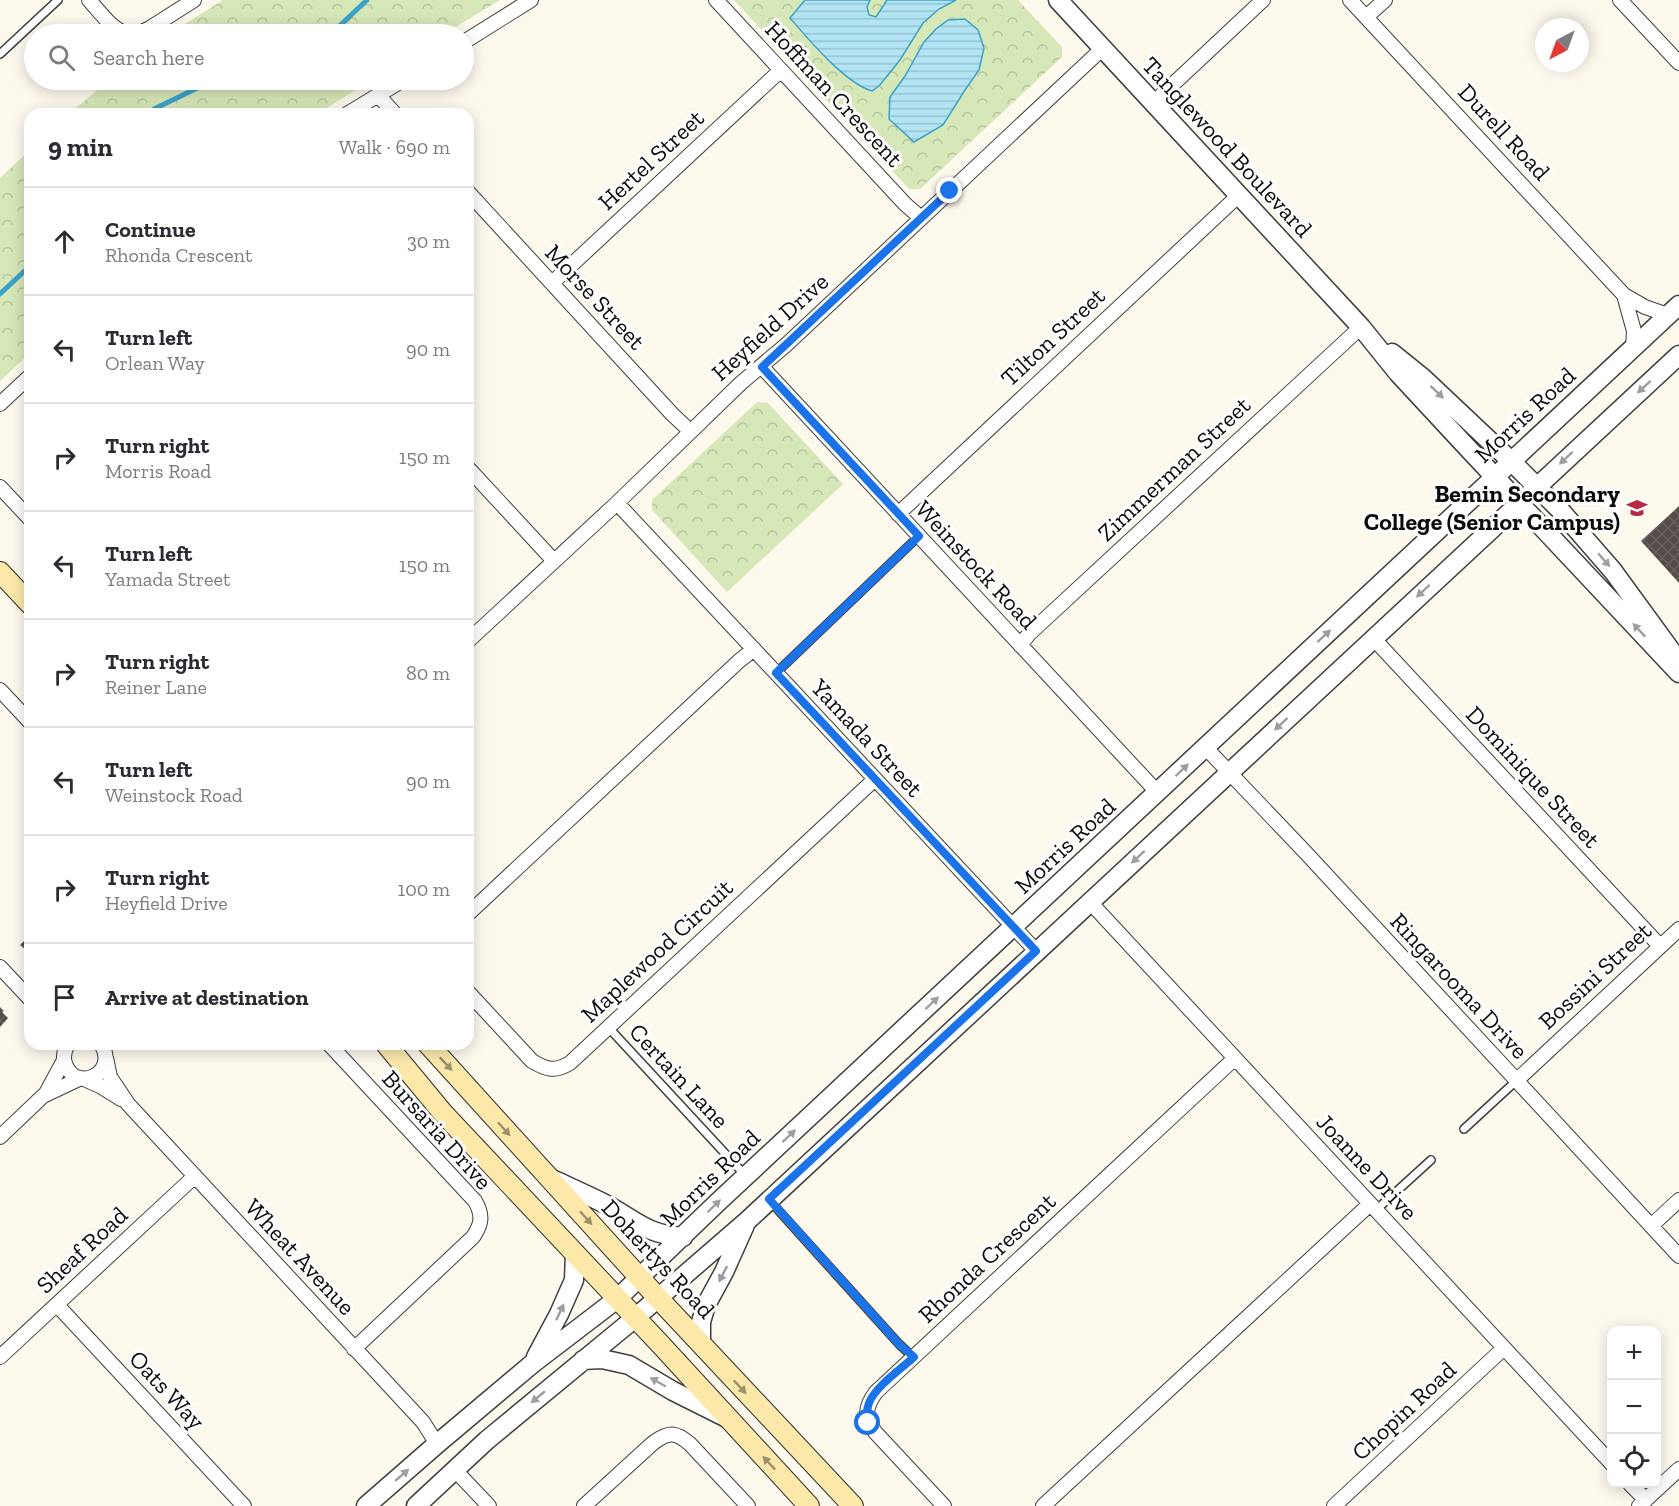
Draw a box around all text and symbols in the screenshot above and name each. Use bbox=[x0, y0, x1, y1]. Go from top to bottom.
street label: Hoffman Crescent bbox=[759, 15, 909, 173]
north arrow bbox=[1535, 18, 1589, 72]
search box bbox=[24, 24, 474, 90]
icon: search bbox=[45, 41, 78, 74]
text: Search here bbox=[93, 44, 204, 71]
street label: Tanglewood Boulevard bbox=[1136, 50, 1318, 243]
street label: Durell Road bbox=[1452, 77, 1556, 186]
street label: Hertel Street bbox=[592, 103, 710, 216]
text: 9 min bbox=[48, 131, 113, 163]
text: Walk · 690 m bbox=[339, 135, 450, 159]
route end bbox=[936, 177, 962, 203]
text: Continue bbox=[105, 216, 196, 243]
icon: ahead bbox=[48, 225, 81, 258]
text: 30 m bbox=[407, 229, 450, 253]
street label: Morse Street bbox=[539, 238, 652, 355]
text: Rhonda Crescent bbox=[105, 243, 252, 267]
street label: Heyfield Drive bbox=[705, 267, 834, 387]
street label: Tilton Street bbox=[995, 281, 1111, 392]
text: Turn left bbox=[105, 324, 192, 351]
icon: left bbox=[48, 333, 81, 366]
text: 90 m bbox=[406, 337, 450, 361]
text: Orlean Way bbox=[105, 351, 205, 375]
street label: Morris Road bbox=[1468, 361, 1581, 469]
one-way arrow bbox=[1637, 380, 1652, 393]
one-way arrow bbox=[1430, 385, 1445, 399]
street label: Zimmerman Street bbox=[1091, 390, 1256, 547]
text: Turn right bbox=[105, 432, 209, 459]
icon: right bbox=[48, 441, 81, 474]
text: 150 m bbox=[399, 445, 450, 469]
one-way arrow bbox=[1560, 451, 1574, 465]
text: Morris Road bbox=[105, 459, 211, 483]
place label: Bemin Secondary College (Senior Campus) bbox=[1364, 479, 1620, 536]
street label: Weinstock Road bbox=[909, 494, 1043, 635]
school or university icon: Bemin Secondary College (Senior Campus) bbox=[1625, 496, 1649, 520]
text: Turn left bbox=[105, 540, 192, 567]
icon: left bbox=[48, 549, 81, 582]
one-way arrow bbox=[1597, 552, 1610, 567]
text: 150 m bbox=[399, 553, 450, 577]
text: Yamada Street bbox=[105, 567, 230, 591]
one-way arrow bbox=[1416, 584, 1431, 598]
one-way arrow bbox=[1633, 623, 1646, 638]
one-way arrow bbox=[1317, 630, 1331, 644]
text: Turn right bbox=[105, 648, 209, 675]
icon: right bbox=[48, 657, 81, 690]
text: 80 m bbox=[406, 661, 450, 685]
street label: Yamada Street bbox=[805, 672, 929, 803]
text: Reiner Lane bbox=[105, 675, 207, 699]
street label: Dominique Street bbox=[1460, 700, 1607, 854]
one-way arrow bbox=[1273, 717, 1288, 731]
text: Turn left bbox=[105, 756, 192, 783]
one-way arrow bbox=[1174, 764, 1189, 777]
icon: left bbox=[48, 765, 81, 798]
text: 90 m bbox=[406, 769, 450, 793]
text: Weinstock Road bbox=[105, 783, 243, 807]
street label: Morris Road bbox=[1008, 792, 1121, 900]
one-way arrow bbox=[1131, 849, 1145, 863]
text: Turn right bbox=[105, 864, 209, 891]
icon: right bbox=[48, 873, 81, 906]
street label: Maplewood Circuit bbox=[575, 873, 739, 1028]
text: 100 m bbox=[397, 877, 450, 901]
text: Heyfield Drive bbox=[105, 891, 228, 915]
street label: Ringarooma Drive bbox=[1384, 907, 1534, 1065]
street label: Bossini Street bbox=[1532, 916, 1657, 1035]
icon: arrive bbox=[48, 981, 81, 1014]
text: Arrive at destination bbox=[105, 984, 308, 1011]
one-way arrow bbox=[925, 997, 939, 1011]
street label: Certain Lane bbox=[623, 1017, 735, 1134]
one-way arrow bbox=[439, 1057, 453, 1071]
street label: Bursaria Drive bbox=[376, 1064, 498, 1195]
street label: Joanne Drive bbox=[1311, 1107, 1424, 1226]
one-way arrow bbox=[497, 1121, 510, 1136]
street label: Morris Road bbox=[654, 1123, 766, 1232]
one-way arrow bbox=[781, 1130, 796, 1143]
street label: Rhonda Crescent bbox=[912, 1187, 1061, 1329]
street label: Wheat Avenue bbox=[239, 1193, 362, 1321]
street label: Dohertys Road bbox=[596, 1193, 721, 1324]
one-way arrow bbox=[707, 1199, 722, 1213]
street label: Sheaf Road bbox=[30, 1200, 133, 1299]
one-way arrow bbox=[579, 1210, 593, 1225]
one-way arrow bbox=[718, 1265, 728, 1283]
one-way arrow bbox=[555, 1304, 564, 1321]
map controls bbox=[1607, 1326, 1661, 1488]
button: + bbox=[1607, 1326, 1661, 1380]
street label: Oats Way bbox=[123, 1344, 212, 1436]
street label: Chopin Road bbox=[1346, 1355, 1462, 1466]
one-way arrow bbox=[649, 1377, 666, 1387]
one-way arrow bbox=[733, 1379, 747, 1394]
button: − bbox=[1607, 1380, 1661, 1434]
one-way arrow bbox=[531, 1390, 546, 1403]
route start bbox=[854, 1409, 880, 1435]
button: locate bbox=[1607, 1434, 1661, 1488]
one-way arrow bbox=[763, 1456, 776, 1471]
one-way arrow bbox=[394, 1469, 409, 1482]

